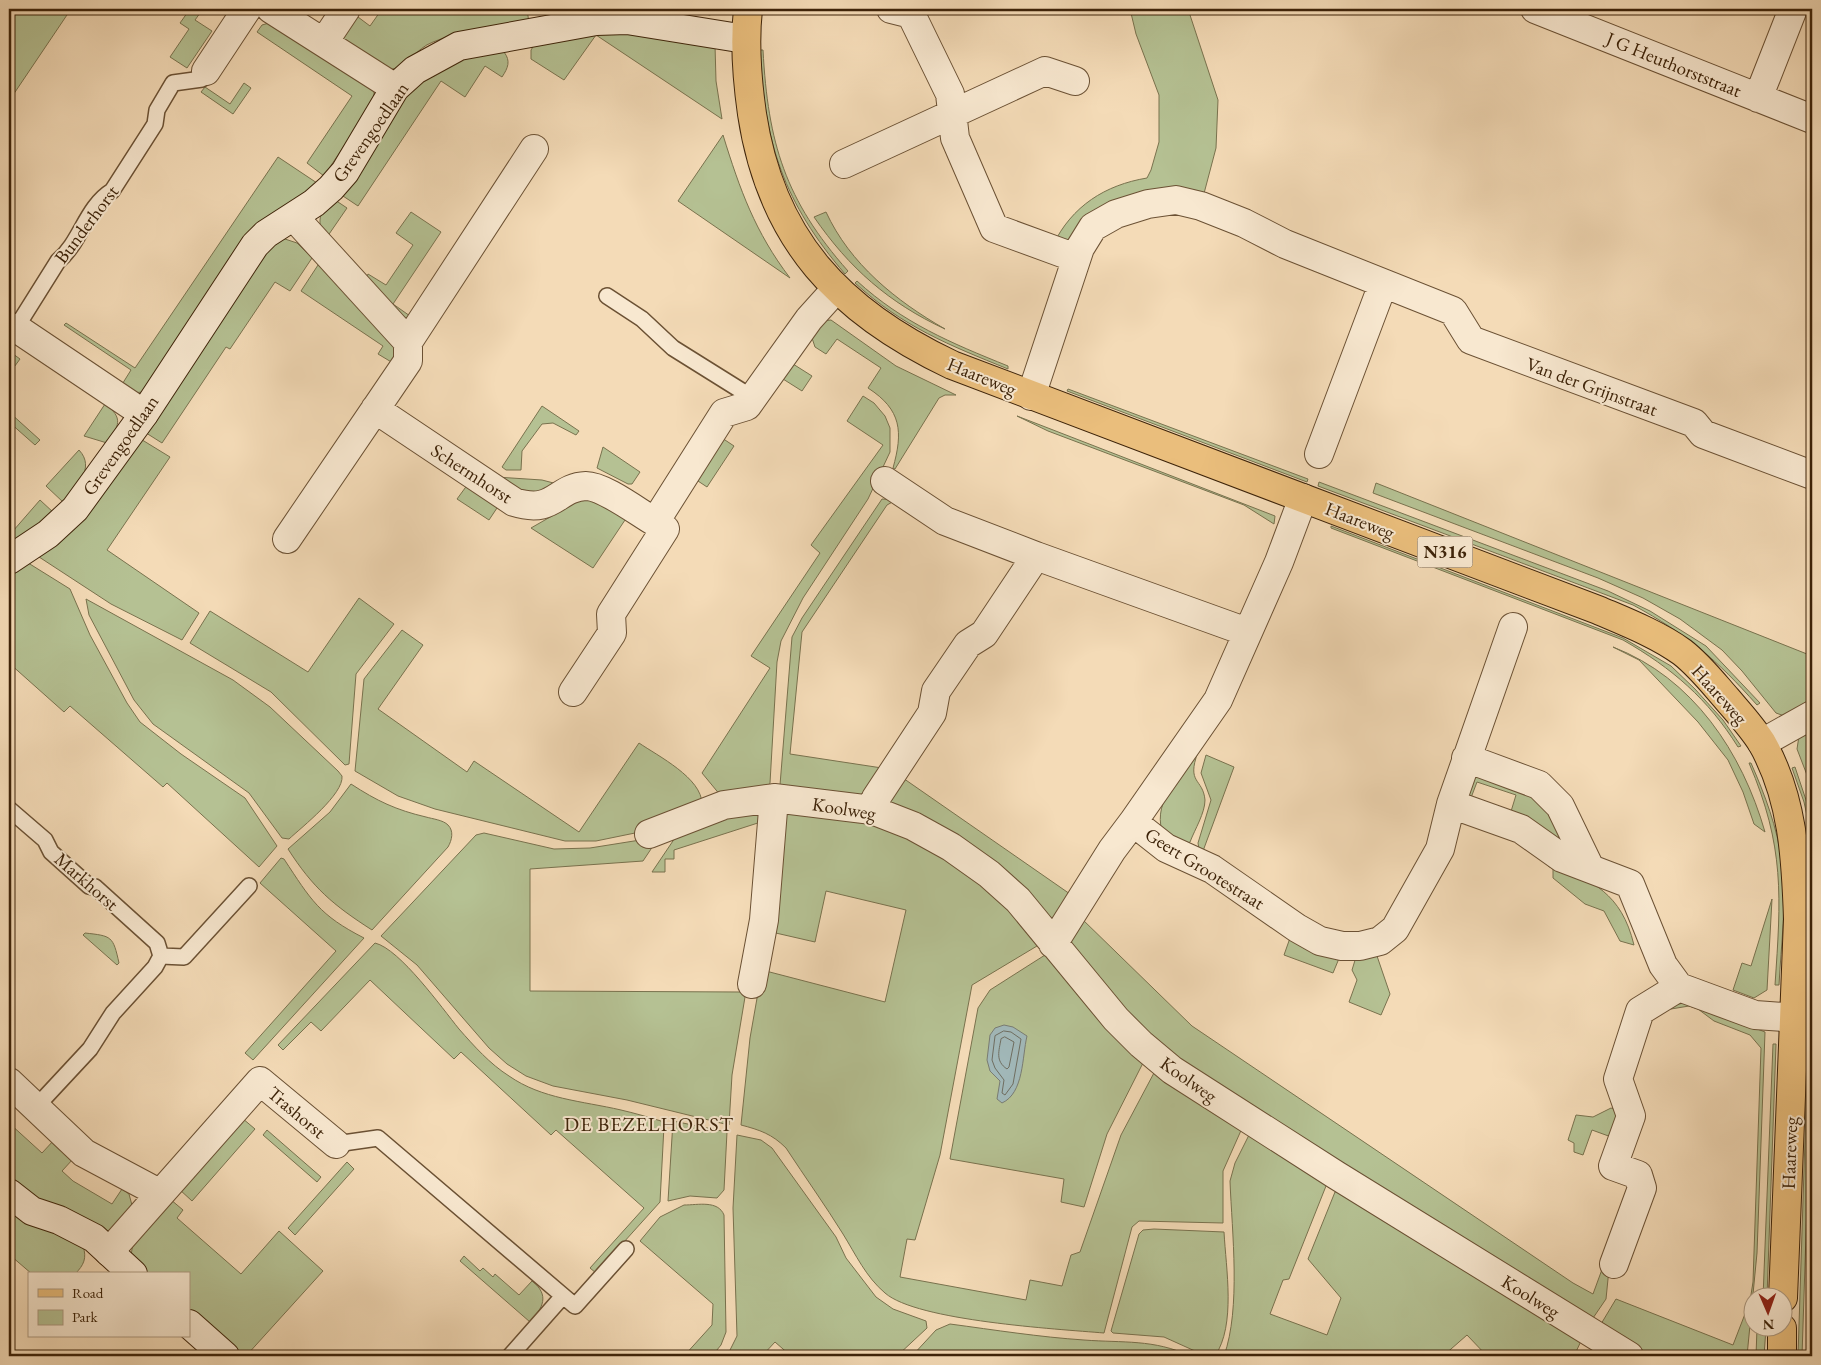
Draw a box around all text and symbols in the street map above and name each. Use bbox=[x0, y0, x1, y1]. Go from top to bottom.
street label: J G Heuthorststraat bbox=[1601, 25, 1745, 103]
street label: Grevengoedlaan bbox=[327, 77, 414, 187]
street label: Bunderhorst bbox=[49, 180, 124, 269]
street label: Haareweg bbox=[944, 351, 1021, 402]
street label: Van der Grijnstraat bbox=[1523, 351, 1661, 422]
street label: Grevengoedlaan bbox=[77, 390, 164, 500]
street label: Schermhorst bbox=[426, 438, 517, 509]
street label: Haareweg bbox=[1321, 496, 1399, 545]
road number: N316 bbox=[1418, 536, 1472, 568]
street label: Haareweg bbox=[1686, 659, 1754, 730]
street label: Koolweg bbox=[810, 791, 878, 826]
street label: Geert Grootestraat bbox=[1140, 822, 1269, 915]
street label: Markhorst bbox=[49, 847, 124, 916]
street label: Koolweg bbox=[1155, 1051, 1223, 1108]
street label: Trashorst bbox=[262, 1081, 331, 1144]
district label: DE BEZELHORST bbox=[564, 1111, 734, 1137]
street label: Haareweg bbox=[1776, 1116, 1803, 1190]
street label: Koolweg bbox=[1497, 1269, 1565, 1324]
legend bbox=[28, 1272, 190, 1338]
text: Road bbox=[72, 1283, 104, 1302]
north arrow bbox=[1744, 1288, 1794, 1338]
text: Park bbox=[72, 1307, 99, 1326]
text: N bbox=[1762, 1316, 1774, 1334]

